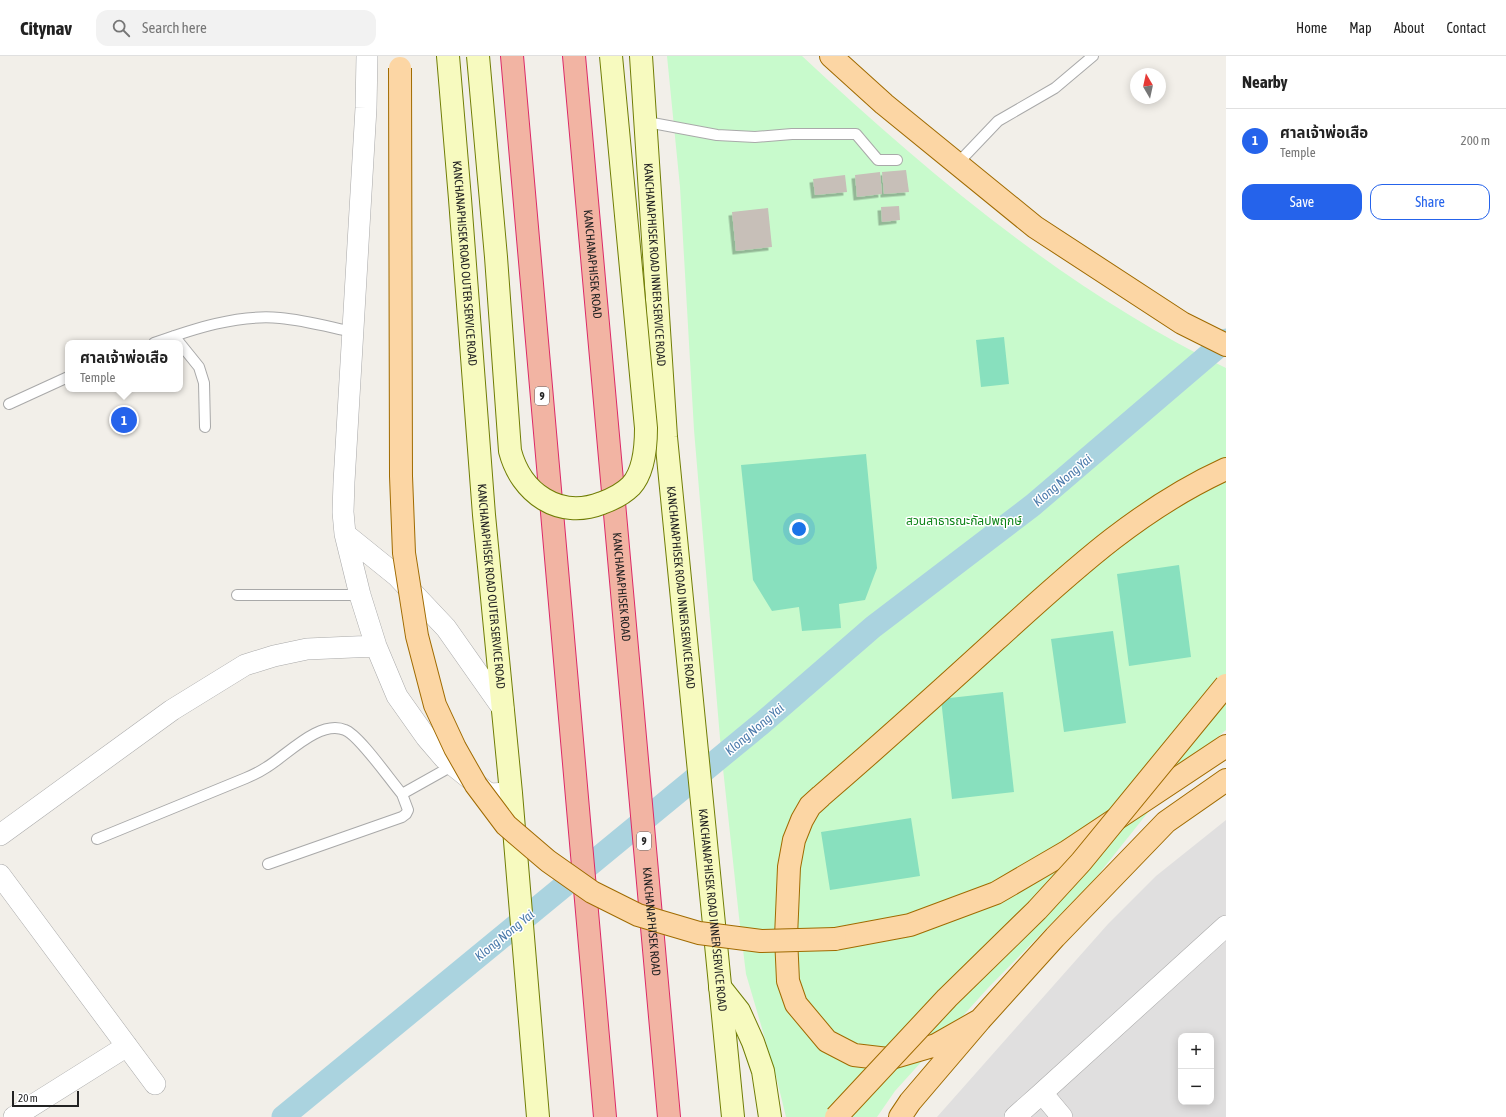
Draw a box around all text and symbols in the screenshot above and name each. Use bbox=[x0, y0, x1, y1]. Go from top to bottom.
search box bbox=[96, 10, 376, 46]
text: Citynav bbox=[20, 17, 72, 39]
icon: search bbox=[110, 17, 132, 39]
text: Search here bbox=[142, 19, 207, 36]
text: Home bbox=[1296, 20, 1327, 36]
text: Map bbox=[1349, 20, 1372, 36]
text: About bbox=[1394, 20, 1425, 36]
text: Contact bbox=[1447, 20, 1486, 36]
north arrow bbox=[1130, 68, 1166, 104]
text: Nearby bbox=[1242, 72, 1288, 92]
text: ศาลเจ้าพ่อเสือ bbox=[1280, 124, 1368, 141]
text: 1 bbox=[1252, 133, 1258, 148]
text: 200 m bbox=[1461, 133, 1490, 148]
text: Temple bbox=[1280, 145, 1316, 160]
street label: KANCHANAPHISEK ROAD OUTER SERVICE ROAD bbox=[450, 160, 480, 367]
street label: KANCHANAPHISEK ROAD INNER SERVICE ROAD bbox=[641, 162, 668, 367]
button: Save bbox=[1242, 184, 1362, 220]
button: Share bbox=[1370, 184, 1490, 220]
street label: KANCHANAPHISEK ROAD bbox=[581, 209, 605, 320]
popup bbox=[65, 340, 183, 392]
text: ศาลเจ้าพ่อเสือ bbox=[80, 349, 168, 366]
text: Temple bbox=[80, 370, 116, 385]
road number: 9 bbox=[535, 387, 549, 405]
pin: 1 bbox=[111, 405, 137, 435]
water label: Klong Nong Yai bbox=[1030, 452, 1095, 509]
street label: KANCHANAPHISEK ROAD OUTER SERVICE ROAD bbox=[475, 483, 508, 690]
street label: KANCHANAPHISEK ROAD INNER SERVICE ROAD bbox=[664, 485, 698, 690]
park label: สวนสาธารณะกัลปพฤกษ์ bbox=[906, 514, 1022, 528]
your location bbox=[789, 519, 809, 539]
street label: KANCHANAPHISEK ROAD bbox=[610, 532, 633, 642]
water label: Klong Nong Yai bbox=[722, 701, 787, 758]
street label: KANCHANAPHISEK ROAD INNER SERVICE ROAD bbox=[696, 808, 730, 1012]
road number: 9 bbox=[637, 832, 651, 850]
street label: KANCHANAPHISEK ROAD bbox=[640, 866, 663, 977]
water label: Klong Nong Yai bbox=[472, 907, 537, 964]
map controls bbox=[1178, 1033, 1214, 1105]
button: + bbox=[1178, 1033, 1214, 1069]
button: − bbox=[1178, 1069, 1214, 1105]
scale bar bbox=[12, 1089, 79, 1108]
text: 20 m bbox=[18, 1092, 38, 1104]

